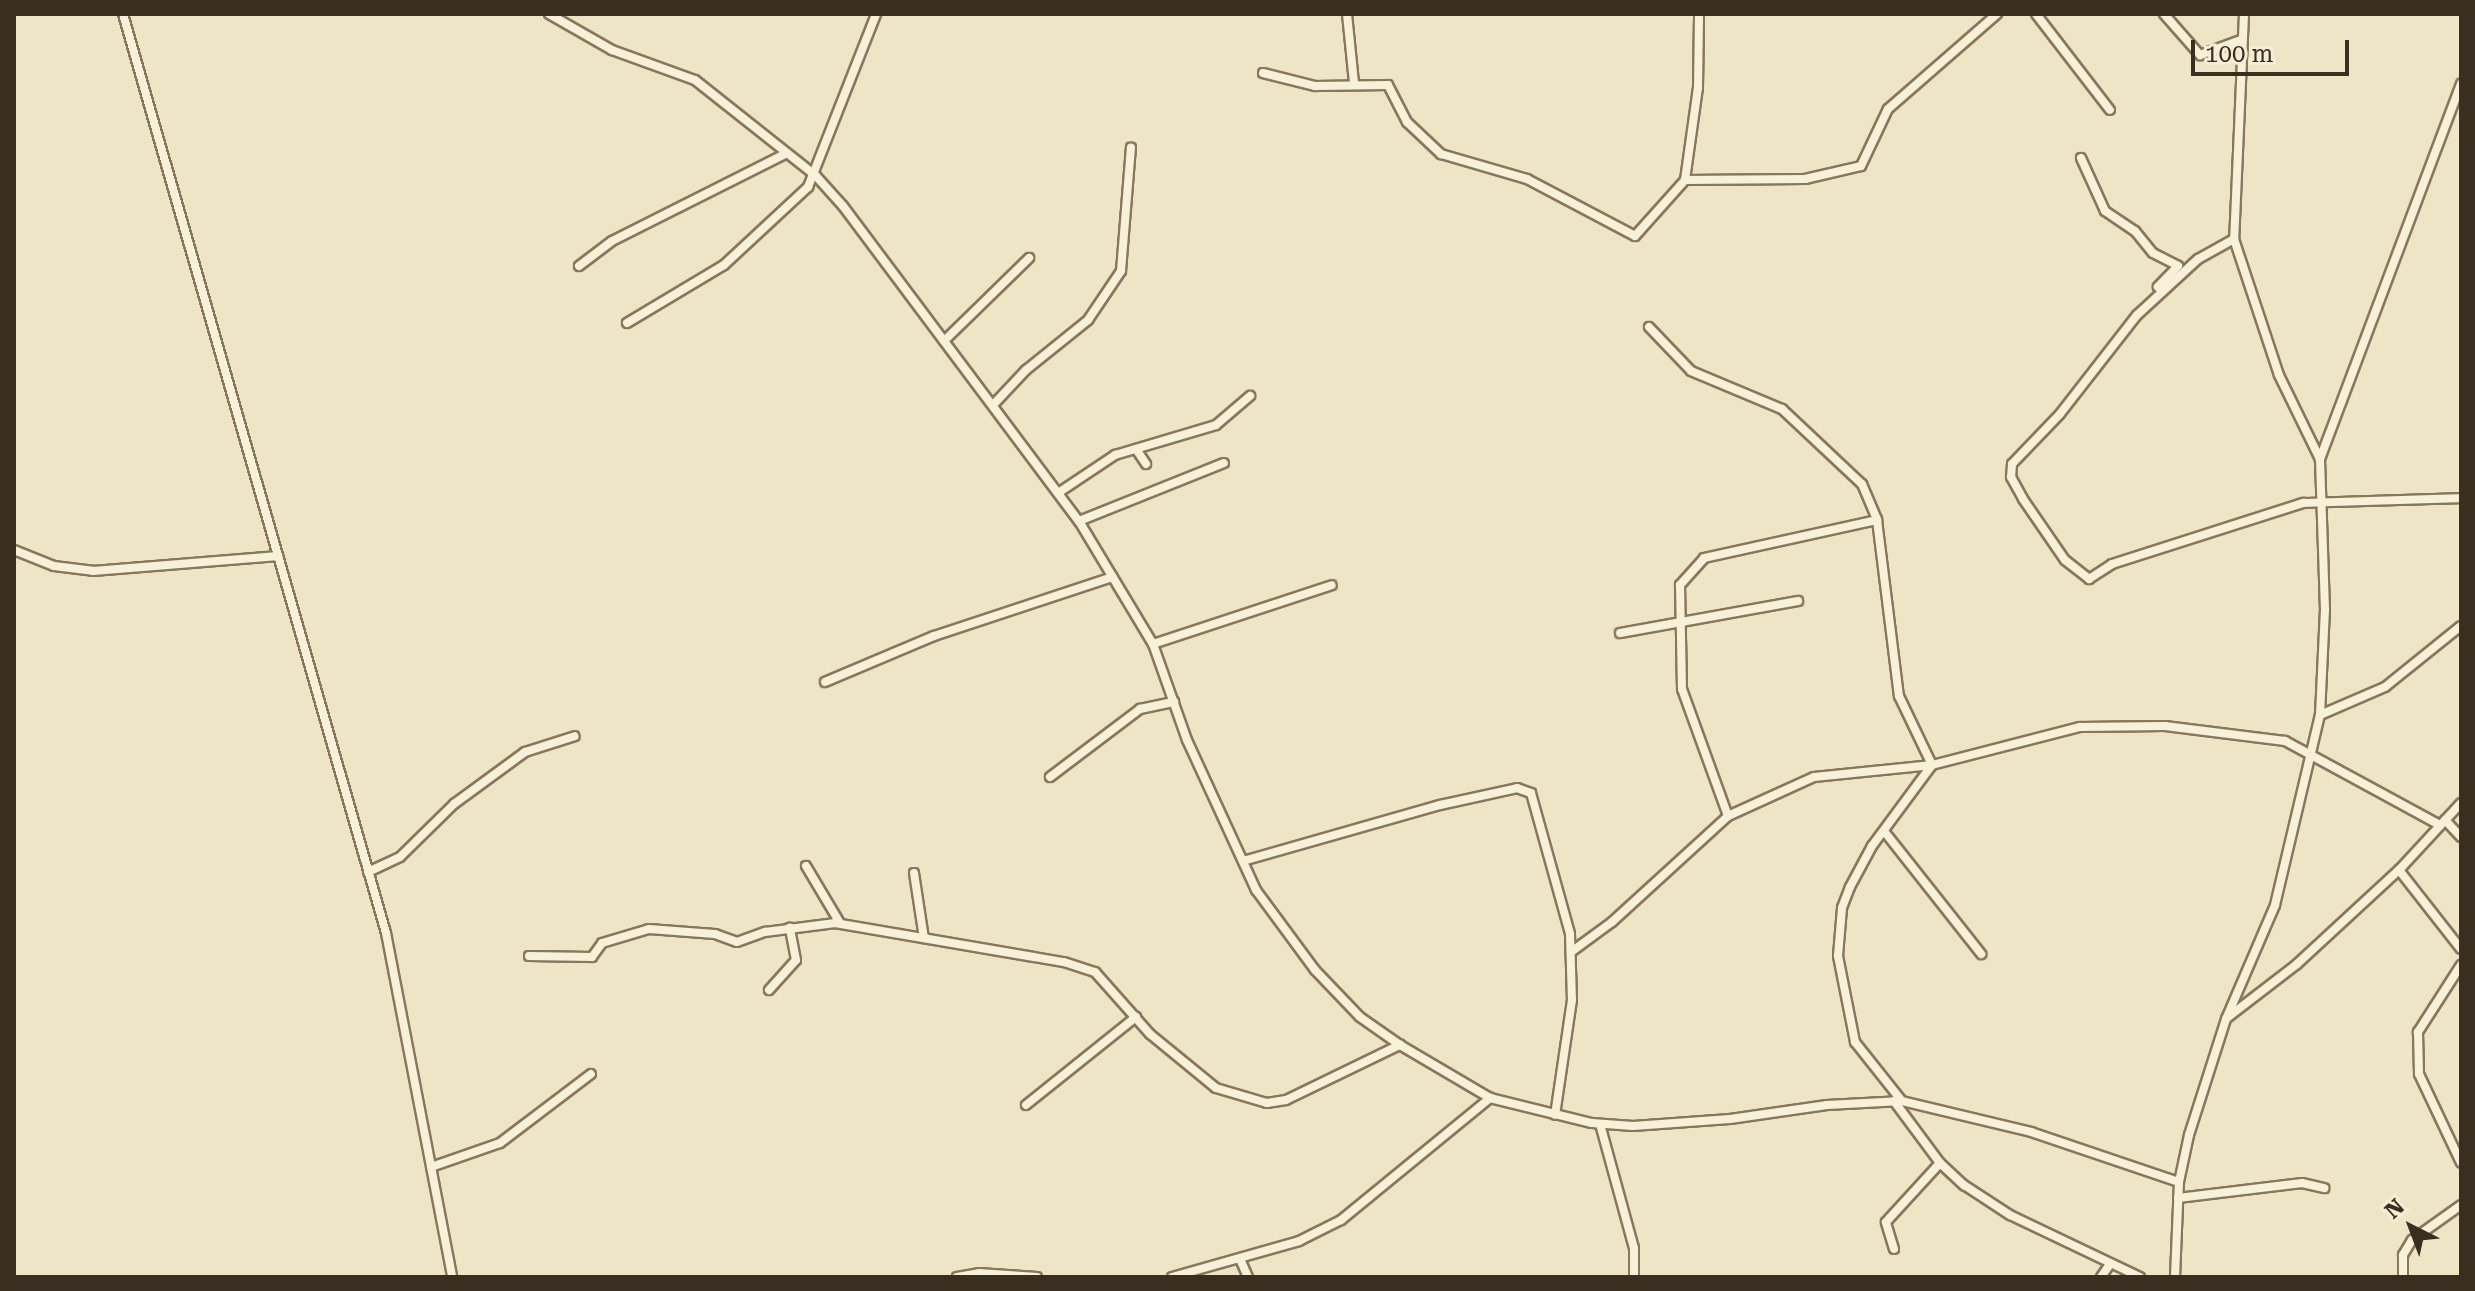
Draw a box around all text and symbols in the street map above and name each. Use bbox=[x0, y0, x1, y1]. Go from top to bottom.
scale bar bbox=[2195, 24, 2353, 74]
text: 100 m bbox=[2205, 40, 2273, 68]
north arrow bbox=[2371, 1187, 2451, 1267]
text: N bbox=[2380, 1194, 2409, 1224]

